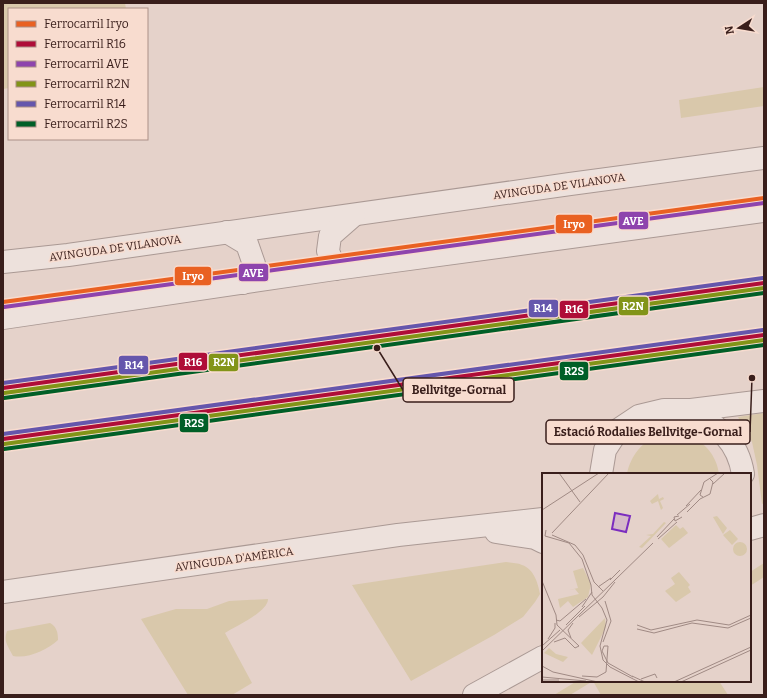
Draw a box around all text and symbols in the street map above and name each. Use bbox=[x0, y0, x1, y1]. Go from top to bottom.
legend bbox=[8, 8, 148, 140]
north arrow bbox=[719, 8, 759, 48]
text: Ferrocarril Iryo bbox=[44, 17, 129, 31]
text: N bbox=[722, 24, 737, 35]
text: Ferrocarril R16 bbox=[44, 37, 126, 51]
text: Ferrocarril AVE bbox=[44, 57, 129, 71]
text: Ferrocarril R2N bbox=[44, 77, 130, 91]
text: Ferrocarril R14 bbox=[44, 97, 126, 111]
text: Ferrocarril R2S bbox=[44, 117, 128, 131]
street label: AVINGUDA DE VILANOVA bbox=[492, 171, 626, 202]
line badge: AVE bbox=[618, 211, 649, 230]
line badge: Iryo bbox=[555, 214, 593, 234]
text: AVE bbox=[622, 215, 644, 228]
text: Iryo bbox=[563, 218, 585, 231]
street label: AVINGUDA DE VILANOVA bbox=[48, 233, 182, 264]
line badge: AVE bbox=[238, 263, 269, 282]
line badge: Iryo bbox=[174, 266, 212, 286]
text: AVE bbox=[242, 267, 264, 280]
text: Iryo bbox=[182, 270, 204, 283]
line badge: R2N bbox=[618, 296, 649, 316]
line badge: R14 bbox=[528, 299, 559, 318]
line badge: R16 bbox=[559, 300, 589, 319]
text: R2N bbox=[622, 300, 645, 313]
text: R14 bbox=[534, 302, 553, 315]
text: R16 bbox=[565, 303, 584, 316]
line badge: R16 bbox=[178, 352, 208, 371]
line badge: R2N bbox=[208, 353, 239, 372]
line badge: R14 bbox=[118, 355, 149, 375]
text: R16 bbox=[184, 356, 203, 369]
text: R2N bbox=[213, 356, 236, 369]
text: R14 bbox=[125, 359, 144, 372]
line badge: R2S bbox=[559, 361, 589, 381]
text: R2S bbox=[564, 365, 584, 378]
callout: Bellvitge-Gornal bbox=[403, 378, 514, 402]
text: Bellvitge-Gornal bbox=[412, 383, 506, 397]
line badge: R2S bbox=[179, 413, 209, 433]
text: R2S bbox=[184, 417, 204, 430]
callout: Estació Rodalies Bellvitge-Gornal bbox=[546, 420, 750, 444]
text: Estació Rodalies Bellvitge-Gornal bbox=[554, 425, 743, 439]
inset map bbox=[542, 473, 751, 682]
street label: AVINGUDA D'AMÈRICA bbox=[174, 544, 294, 574]

